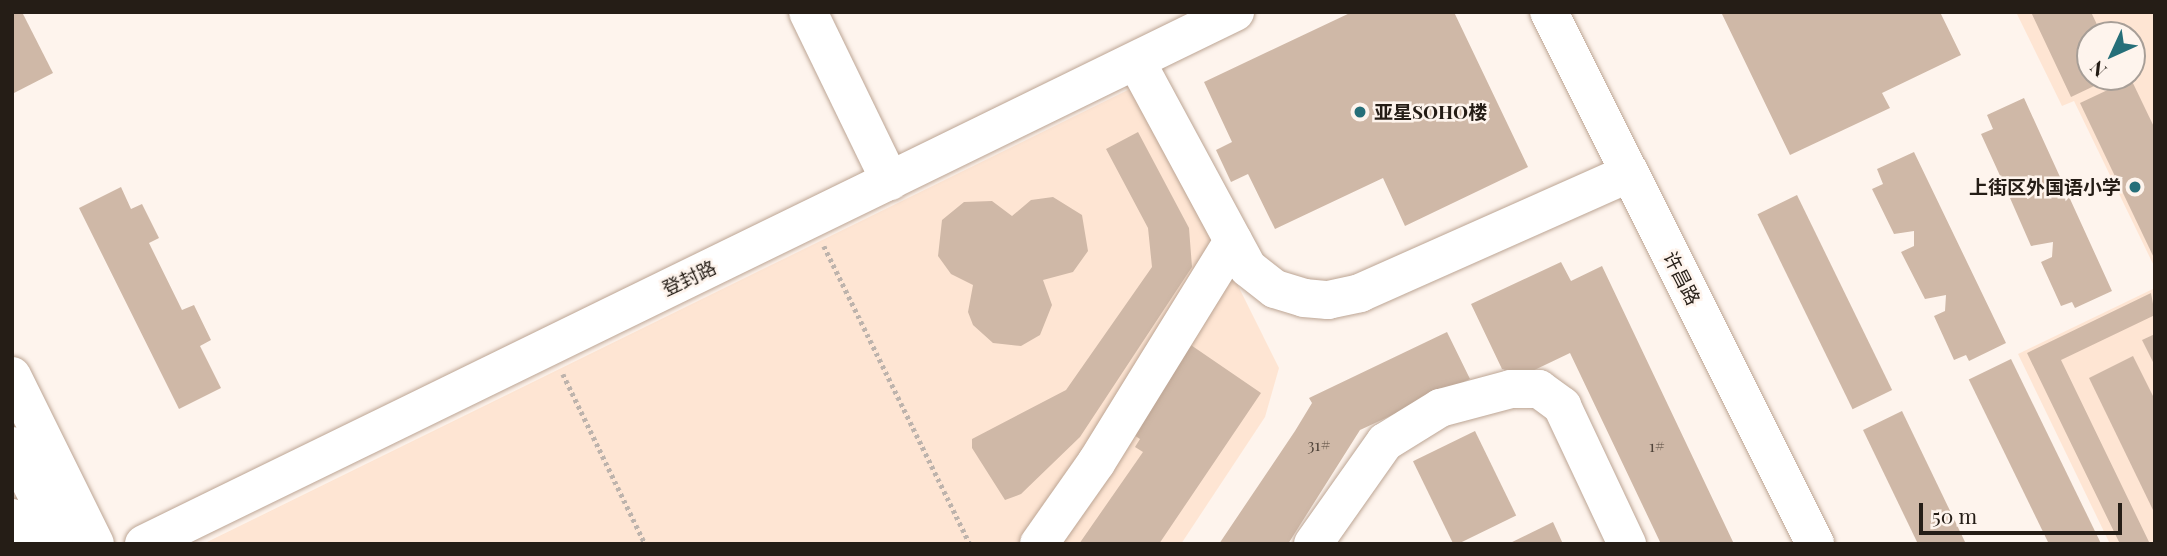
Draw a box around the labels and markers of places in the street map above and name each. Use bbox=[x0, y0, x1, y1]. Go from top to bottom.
place label: 亚星SOHO楼 bbox=[1374, 101, 1487, 123]
marker: 亚星SOHO楼 bbox=[1352, 104, 1368, 120]
place label: 上街区外国语小学 bbox=[1969, 176, 2121, 198]
marker: 上街区外国语小学 bbox=[2127, 179, 2143, 195]

